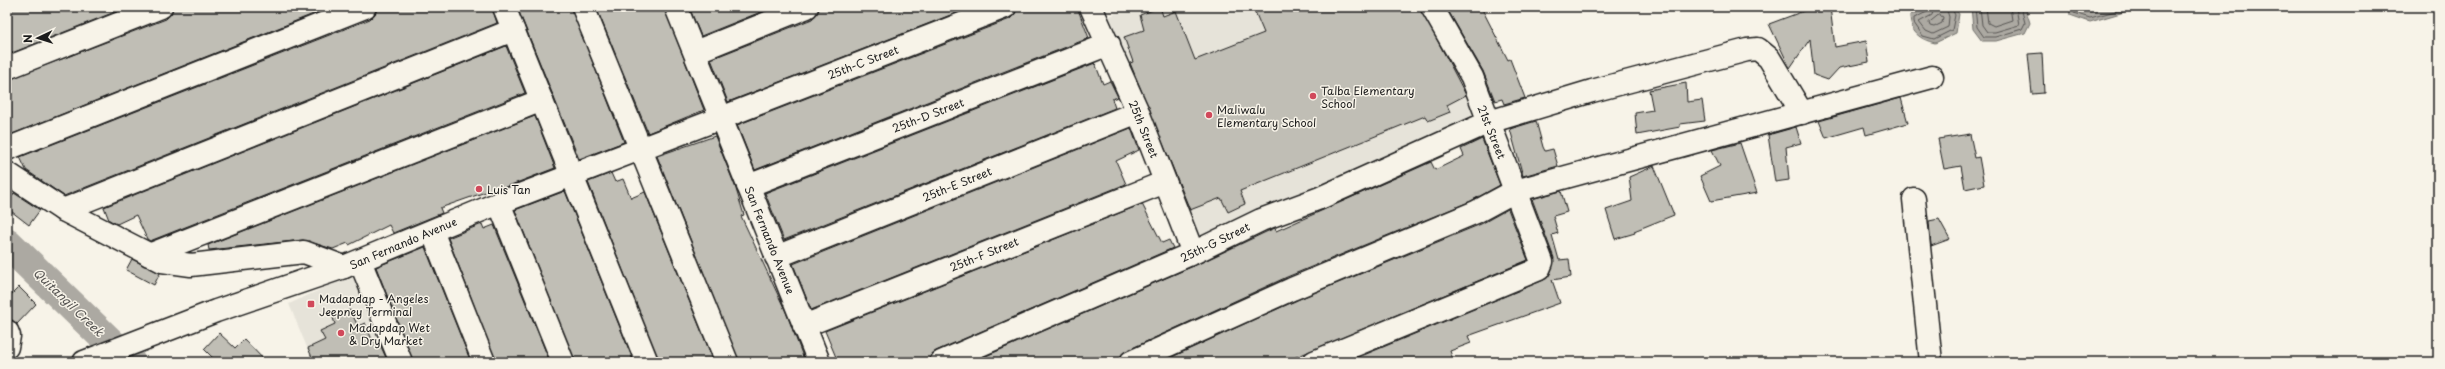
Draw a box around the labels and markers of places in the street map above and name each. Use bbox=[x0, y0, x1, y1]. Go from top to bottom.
place label: Talba Elementary School bbox=[1321, 82, 1415, 112]
marker: Talba Elementary School bbox=[1308, 91, 1318, 101]
place label: Maliwalu Elementary School bbox=[1217, 101, 1316, 131]
marker: Maliwalu Elementary School bbox=[1204, 110, 1214, 120]
place label: Luis Tan bbox=[487, 181, 531, 198]
marker: Luis Tan bbox=[474, 184, 484, 194]
place label: Madapdap - Angeles Jeepney Terminal bbox=[319, 290, 429, 320]
marker: Madapdap - Angeles Jeepney Terminal bbox=[306, 299, 316, 309]
place label: Madapdap Wet & Dry Market bbox=[349, 319, 430, 349]
marker: Madapdap Wet & Dry Market bbox=[336, 328, 346, 338]

